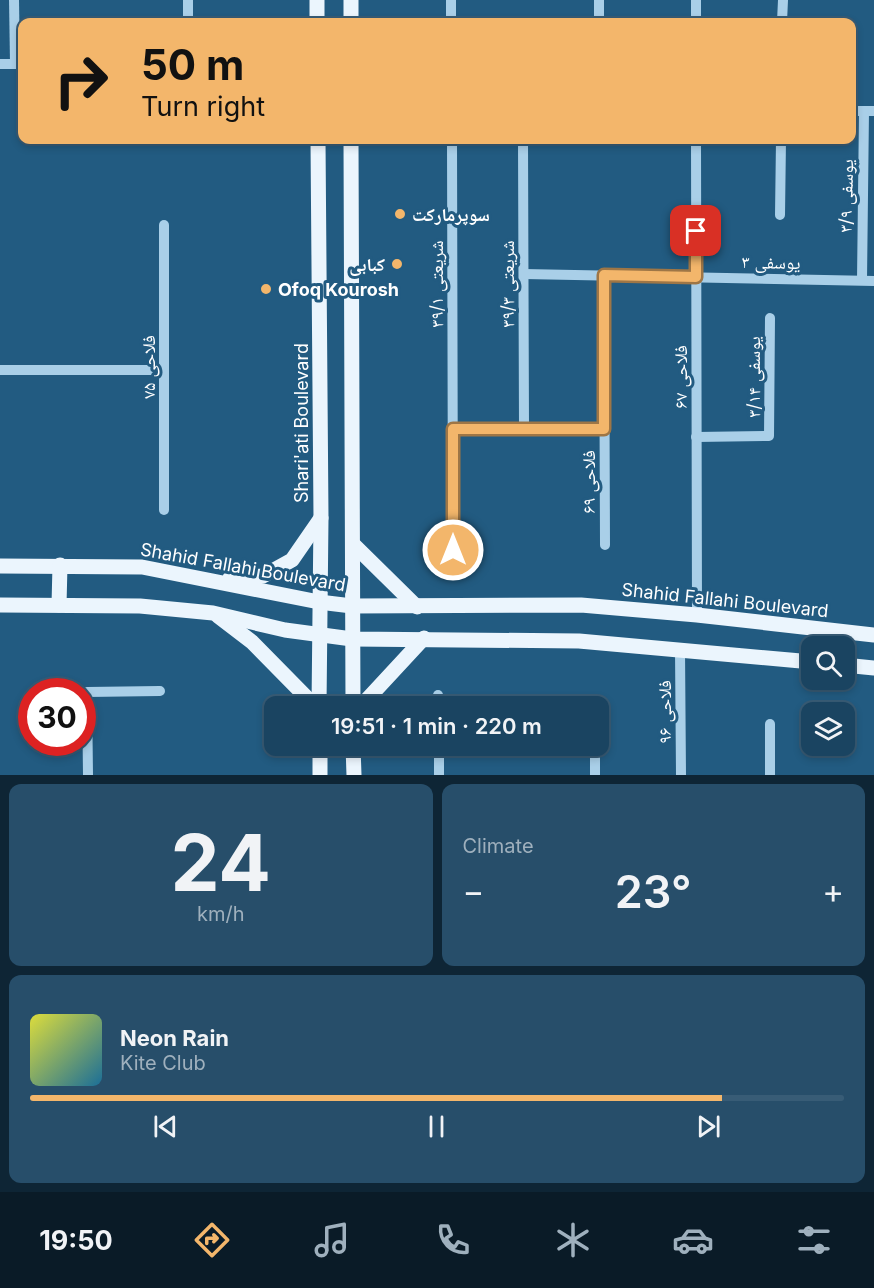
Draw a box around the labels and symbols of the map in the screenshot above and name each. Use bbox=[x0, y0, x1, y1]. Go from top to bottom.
street label: یوسفی ۳/۹ bbox=[835, 159, 858, 233]
place label: سوپرمارکت bbox=[412, 204, 490, 226]
pin bbox=[670, 205, 721, 256]
marker: سوپرمارکت bbox=[393, 207, 407, 221]
street label: شریعتی ۳۹/۱ bbox=[426, 240, 448, 328]
street label: شریعتی ۳۹/۳ bbox=[497, 240, 519, 328]
street label: یوسفی ۳ bbox=[741, 251, 801, 274]
place label: کبابی bbox=[349, 254, 385, 276]
marker: کبابی bbox=[390, 257, 404, 271]
place label: Ofoq Kourosh bbox=[278, 279, 399, 300]
marker: Ofoq Kourosh bbox=[259, 282, 273, 296]
street label: فلاحی ۷۵ bbox=[138, 335, 160, 399]
street label: یوسفی ۳/۱۴ bbox=[743, 336, 765, 418]
street label: Shari'ati Boulevard bbox=[291, 343, 312, 503]
street label: فلاحی ۶۷ bbox=[670, 345, 692, 409]
street label: فلاحی ۶۹ bbox=[578, 450, 600, 514]
position arrow bbox=[421, 518, 485, 582]
street label: Shahid Fallahi Boulevard bbox=[139, 539, 347, 595]
street label: Shahid Fallahi Boulevard bbox=[621, 579, 829, 621]
speed limit sign: 30 bbox=[18, 678, 96, 756]
street label: فلاحی ۹۶ bbox=[654, 680, 676, 744]

